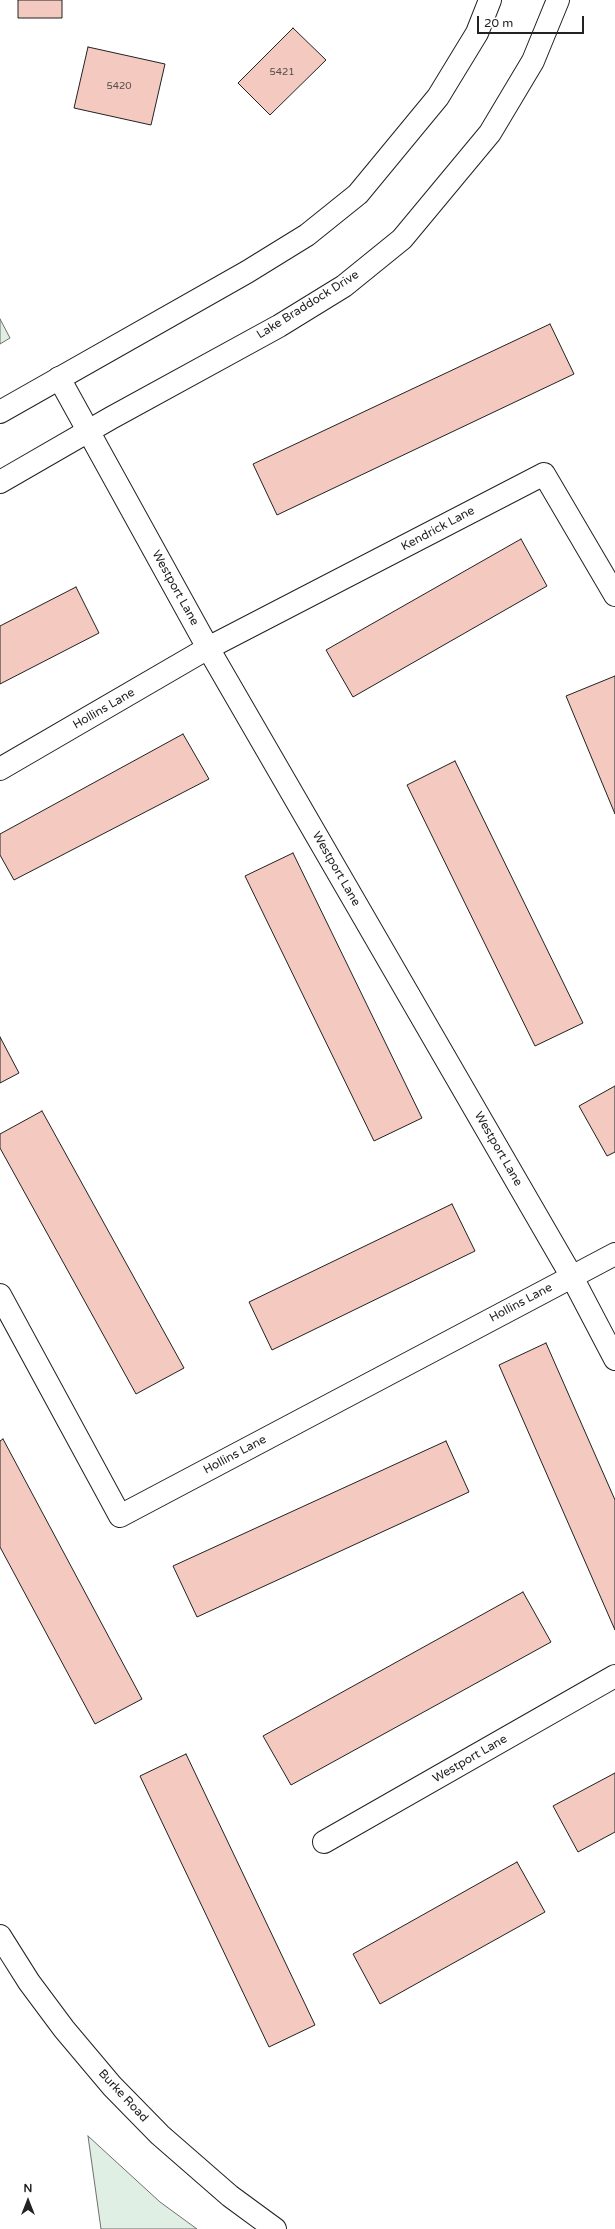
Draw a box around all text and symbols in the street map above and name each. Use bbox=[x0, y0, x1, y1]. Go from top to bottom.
scale bar bbox=[479, 8, 586, 34]
text: 20 m bbox=[484, 16, 513, 30]
house number: 5421 bbox=[269, 66, 295, 78]
house number: 5420 bbox=[106, 80, 132, 92]
street label: Lake Braddock Drive bbox=[254, 268, 362, 342]
street label: Kendrick Lane bbox=[399, 504, 477, 554]
street label: Westport Lane bbox=[148, 548, 202, 628]
street label: Hollins Lane bbox=[70, 685, 138, 733]
street label: Westport Lane bbox=[309, 829, 363, 909]
street label: Westport Lane bbox=[471, 1109, 525, 1189]
street label: Hollins Lane bbox=[487, 1280, 555, 1326]
street label: Hollins Lane bbox=[201, 1432, 269, 1478]
street label: Westport Lane bbox=[430, 1732, 510, 1786]
street label: Burke Road bbox=[95, 2067, 151, 2125]
north arrow bbox=[8, 2181, 48, 2221]
text: N bbox=[24, 2182, 32, 2195]

